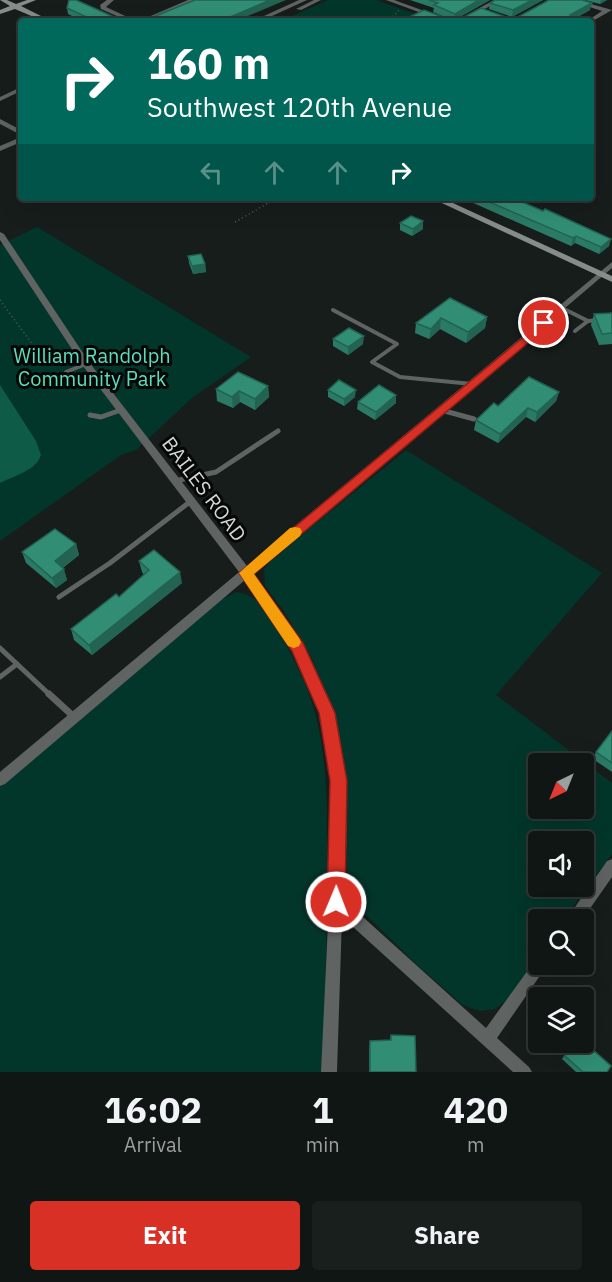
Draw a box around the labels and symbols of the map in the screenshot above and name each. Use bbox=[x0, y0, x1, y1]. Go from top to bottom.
pin bbox=[518, 297, 569, 348]
park label: William Randolph Community Park bbox=[13, 342, 171, 392]
street label: BAILES ROAD bbox=[156, 431, 253, 547]
north arrow bbox=[528, 753, 594, 819]
position arrow bbox=[304, 870, 368, 934]

